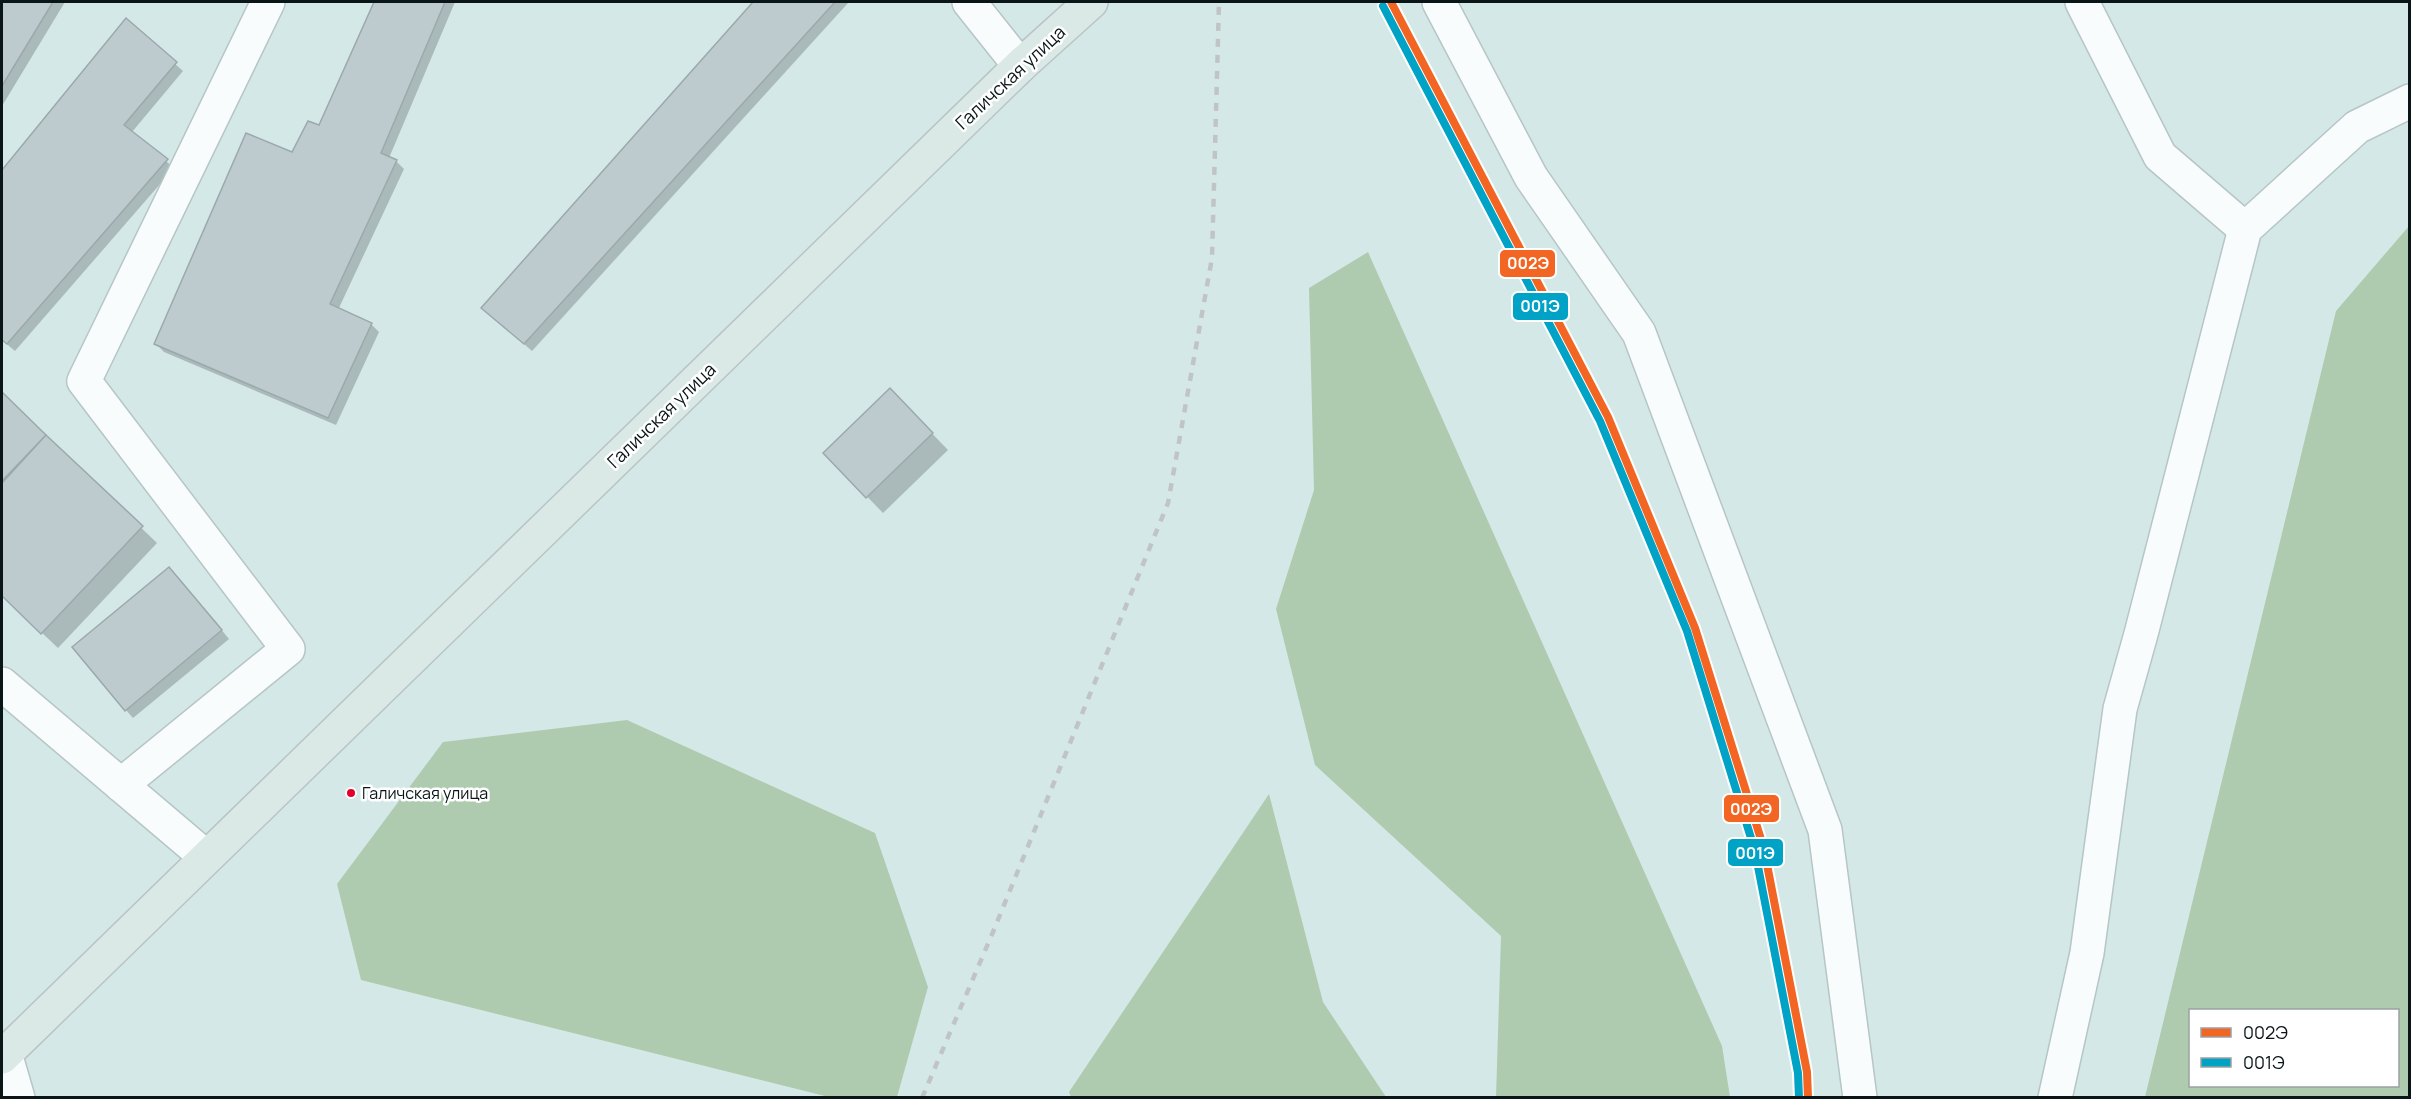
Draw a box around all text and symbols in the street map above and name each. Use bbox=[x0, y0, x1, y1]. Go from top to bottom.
street label: Галичская улица bbox=[950, 20, 1070, 134]
line badge: 002Э bbox=[1499, 249, 1556, 278]
text: 002Э bbox=[1507, 252, 1550, 274]
line badge: 001Э bbox=[1512, 292, 1569, 321]
text: 001Э bbox=[1520, 295, 1560, 317]
street label: Галичская улица bbox=[602, 357, 720, 473]
place label: Галичская улица bbox=[362, 782, 488, 804]
marker: Галичская улица bbox=[345, 787, 357, 799]
line badge: 002Э bbox=[1723, 794, 1780, 823]
text: 002Э bbox=[1730, 798, 1773, 820]
line badge: 001Э bbox=[1727, 838, 1784, 867]
text: 001Э bbox=[1735, 842, 1775, 864]
legend bbox=[2189, 1009, 2399, 1087]
text: 002Э bbox=[2243, 1020, 2288, 1044]
text: 001Э bbox=[2243, 1050, 2285, 1074]

